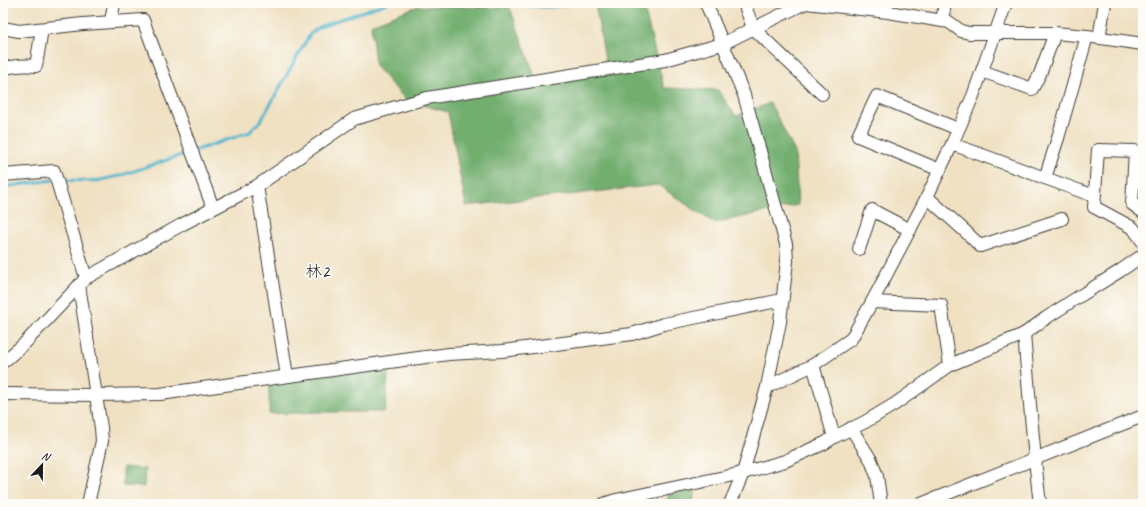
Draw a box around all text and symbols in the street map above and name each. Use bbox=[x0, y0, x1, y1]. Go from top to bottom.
district label: 林2 bbox=[305, 261, 331, 282]
north arrow bbox=[22, 445, 62, 485]
text: N bbox=[40, 448, 54, 464]

